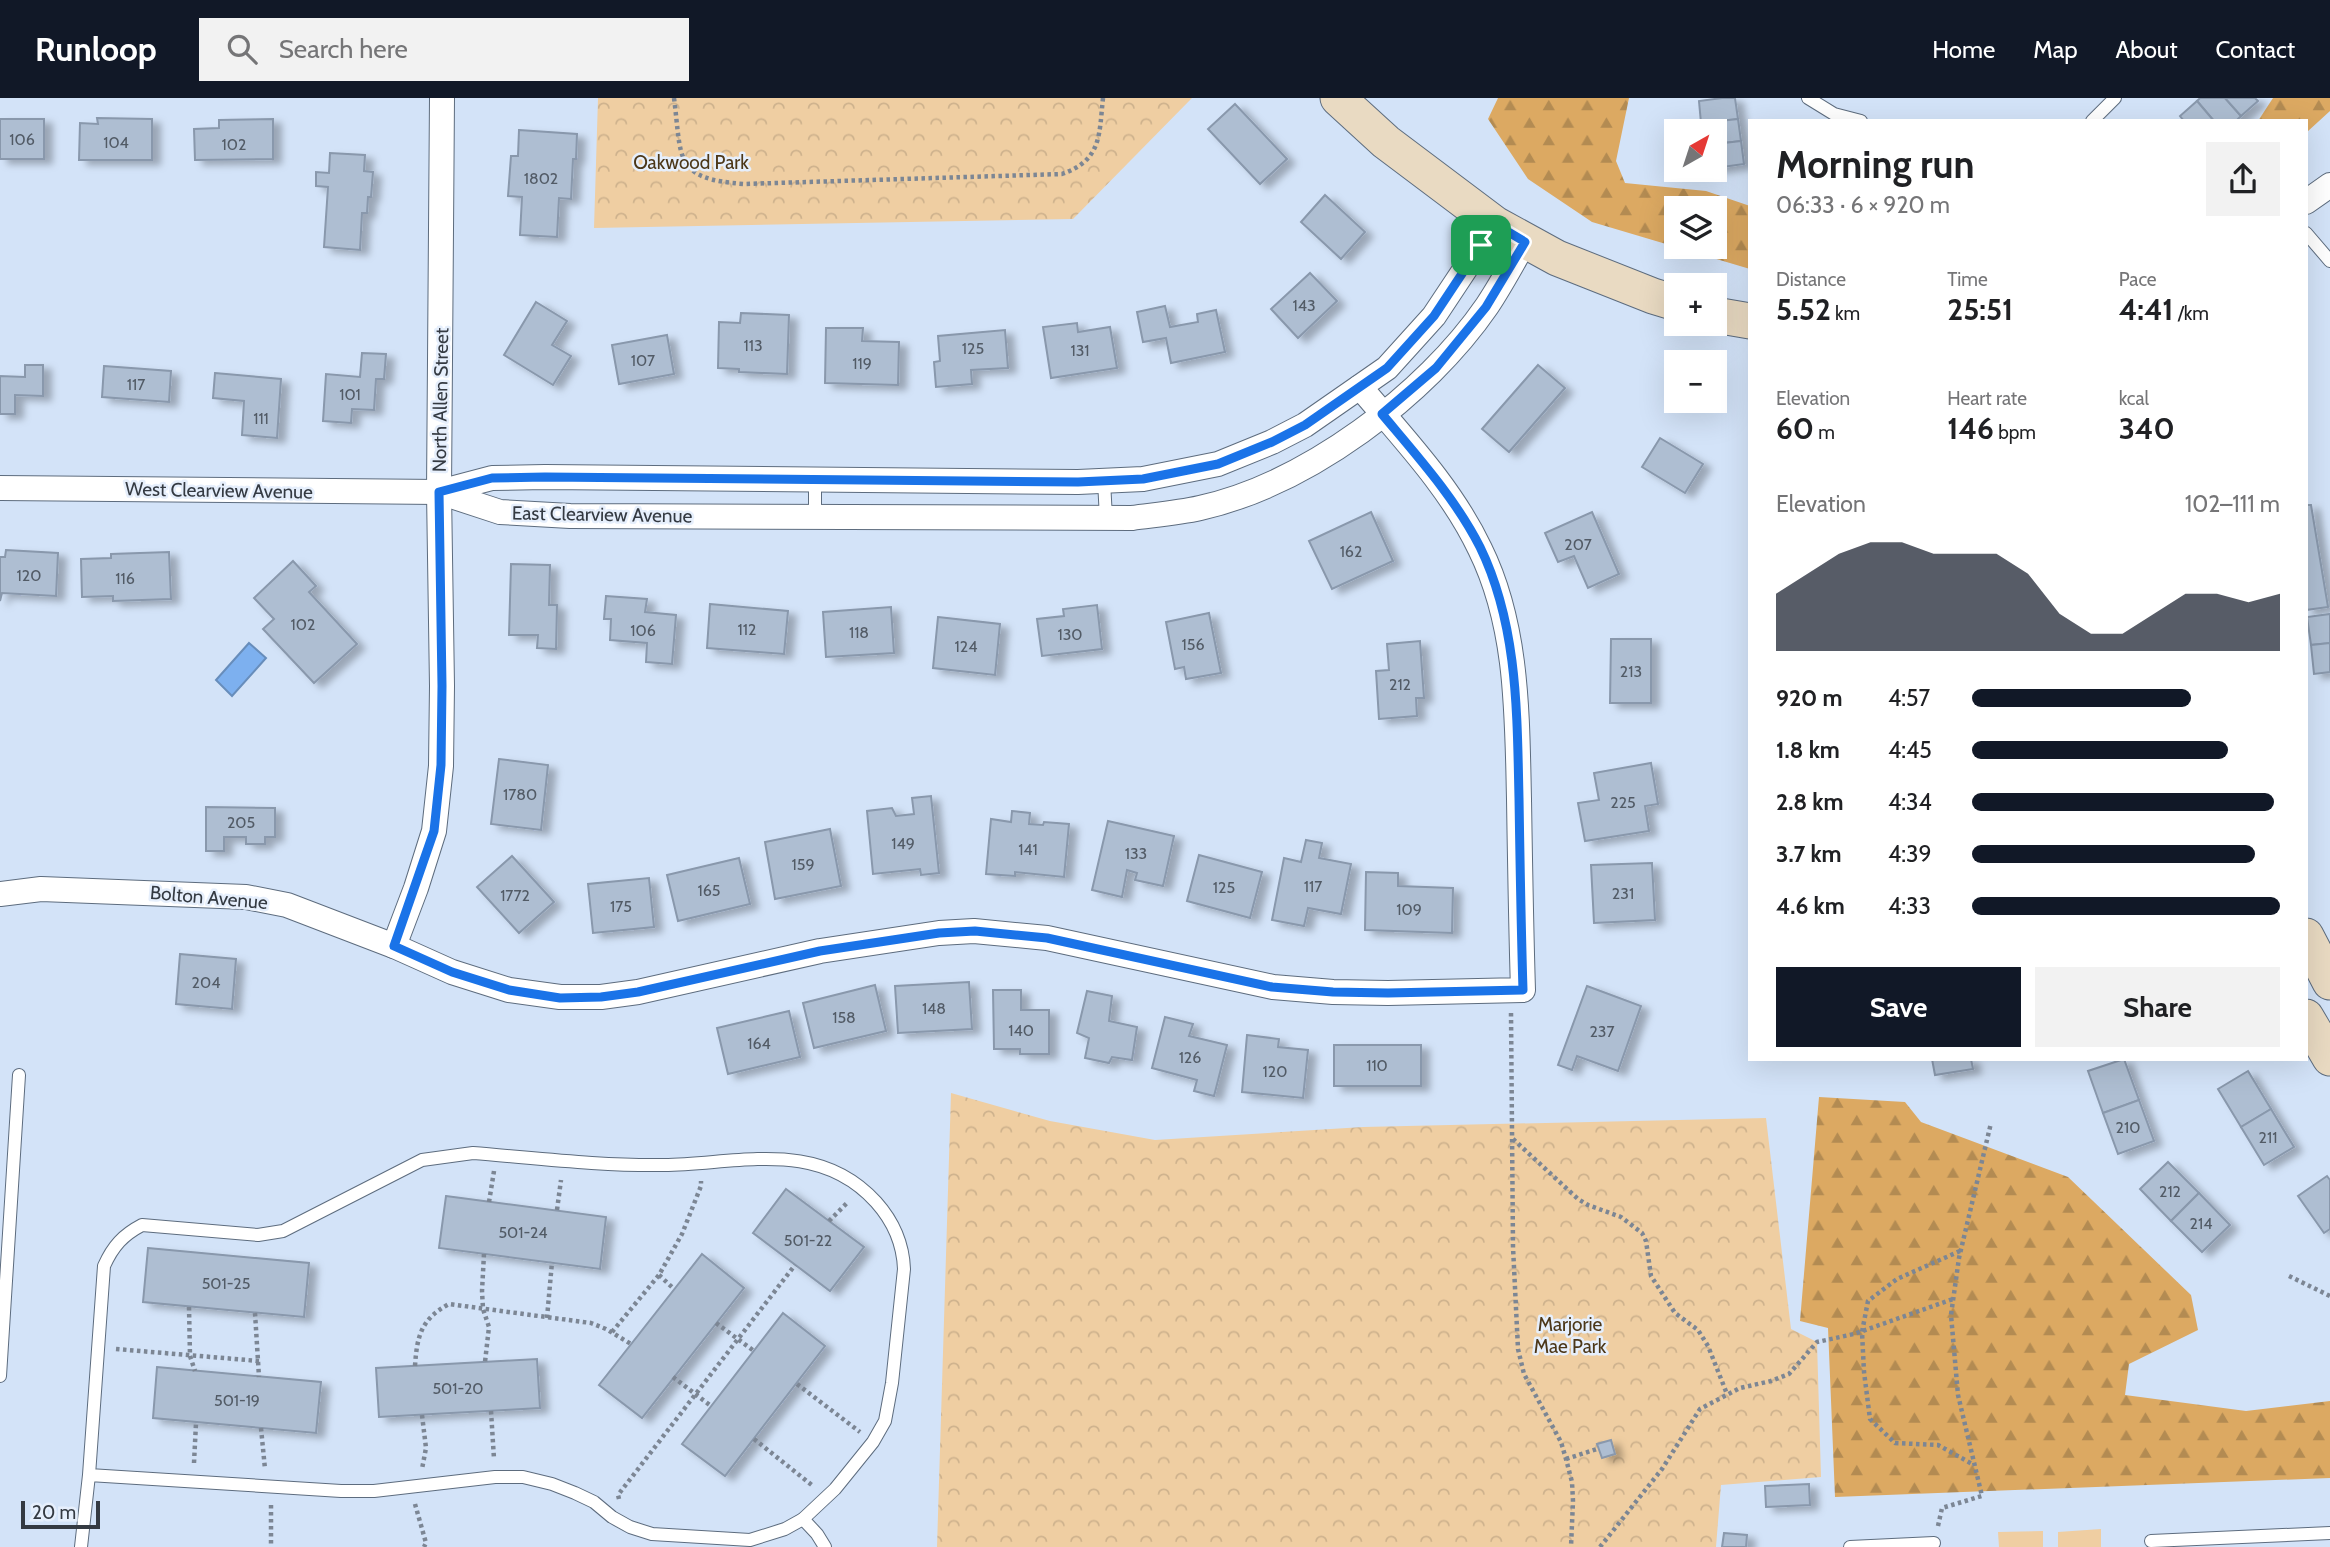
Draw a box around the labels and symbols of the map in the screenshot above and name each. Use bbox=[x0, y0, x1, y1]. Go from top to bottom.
north arrow bbox=[1664, 119, 1727, 182]
house number: 106 bbox=[9, 130, 35, 149]
house number: 104 bbox=[103, 133, 129, 152]
house number: 102 bbox=[222, 135, 246, 154]
park label: Oakwood Park bbox=[633, 151, 749, 174]
house number: 1802 bbox=[524, 169, 558, 188]
pin bbox=[1451, 215, 1511, 275]
house number: 143 bbox=[1292, 296, 1316, 315]
street label: North Allen Street bbox=[428, 327, 453, 472]
house number: 113 bbox=[743, 336, 763, 355]
house number: 125 bbox=[962, 339, 984, 358]
house number: 131 bbox=[1070, 341, 1090, 360]
house number: 107 bbox=[631, 351, 655, 370]
house number: 119 bbox=[852, 354, 872, 373]
house number: 117 bbox=[127, 375, 145, 394]
house number: 101 bbox=[339, 385, 361, 404]
house number: 111 bbox=[253, 409, 269, 428]
street label: West Clearview Avenue bbox=[125, 477, 313, 504]
street label: East Clearview Avenue bbox=[512, 501, 693, 528]
house number: 207 bbox=[1564, 535, 1592, 554]
house number: 162 bbox=[1340, 542, 1362, 561]
house number: 120 bbox=[17, 566, 41, 585]
house number: 116 bbox=[115, 569, 135, 588]
house number: 102 bbox=[291, 615, 315, 634]
house number: 112 bbox=[738, 620, 756, 639]
house number: 106 bbox=[630, 621, 656, 640]
house number: 118 bbox=[849, 623, 869, 642]
house number: 130 bbox=[1057, 625, 1083, 644]
house number: 156 bbox=[1182, 635, 1204, 654]
house number: 124 bbox=[955, 637, 977, 656]
house number: 213 bbox=[1620, 662, 1642, 681]
house number: 212 bbox=[1389, 675, 1411, 694]
house number: 1780 bbox=[503, 785, 537, 804]
house number: 225 bbox=[1610, 793, 1636, 812]
house number: 205 bbox=[227, 813, 255, 832]
house number: 149 bbox=[891, 834, 915, 853]
house number: 141 bbox=[1018, 840, 1038, 859]
house number: 133 bbox=[1125, 844, 1147, 863]
house number: 159 bbox=[792, 855, 814, 874]
house number: 117 bbox=[1304, 877, 1322, 896]
house number: 125 bbox=[1213, 878, 1235, 897]
street label: Bolton Avenue bbox=[149, 881, 269, 914]
house number: 165 bbox=[698, 881, 720, 900]
house number: 231 bbox=[1612, 884, 1634, 903]
house number: 1772 bbox=[500, 886, 530, 905]
house number: 175 bbox=[610, 897, 632, 916]
house number: 109 bbox=[1396, 900, 1422, 919]
house number: 204 bbox=[192, 973, 220, 992]
house number: 148 bbox=[922, 999, 946, 1018]
house number: 158 bbox=[832, 1008, 856, 1027]
house number: 140 bbox=[1008, 1021, 1034, 1040]
house number: 237 bbox=[1589, 1022, 1615, 1041]
house number: 164 bbox=[747, 1034, 771, 1053]
house number: 126 bbox=[1179, 1048, 1201, 1067]
house number: 110 bbox=[1366, 1056, 1388, 1075]
house number: 120 bbox=[1263, 1062, 1287, 1081]
house number: 210 bbox=[2116, 1118, 2140, 1137]
house number: 211 bbox=[2259, 1128, 2277, 1147]
house number: 212 bbox=[2159, 1182, 2181, 1201]
house number: 214 bbox=[2190, 1214, 2212, 1233]
house number: 501-24 bbox=[498, 1223, 548, 1242]
house number: 501-22 bbox=[784, 1231, 832, 1250]
house number: 501-25 bbox=[202, 1274, 250, 1293]
park label: Marjorie Mae Park bbox=[1534, 1313, 1607, 1358]
house number: 501-20 bbox=[432, 1379, 484, 1398]
house number: 501-19 bbox=[214, 1391, 260, 1410]
scale bar bbox=[21, 1498, 100, 1530]

